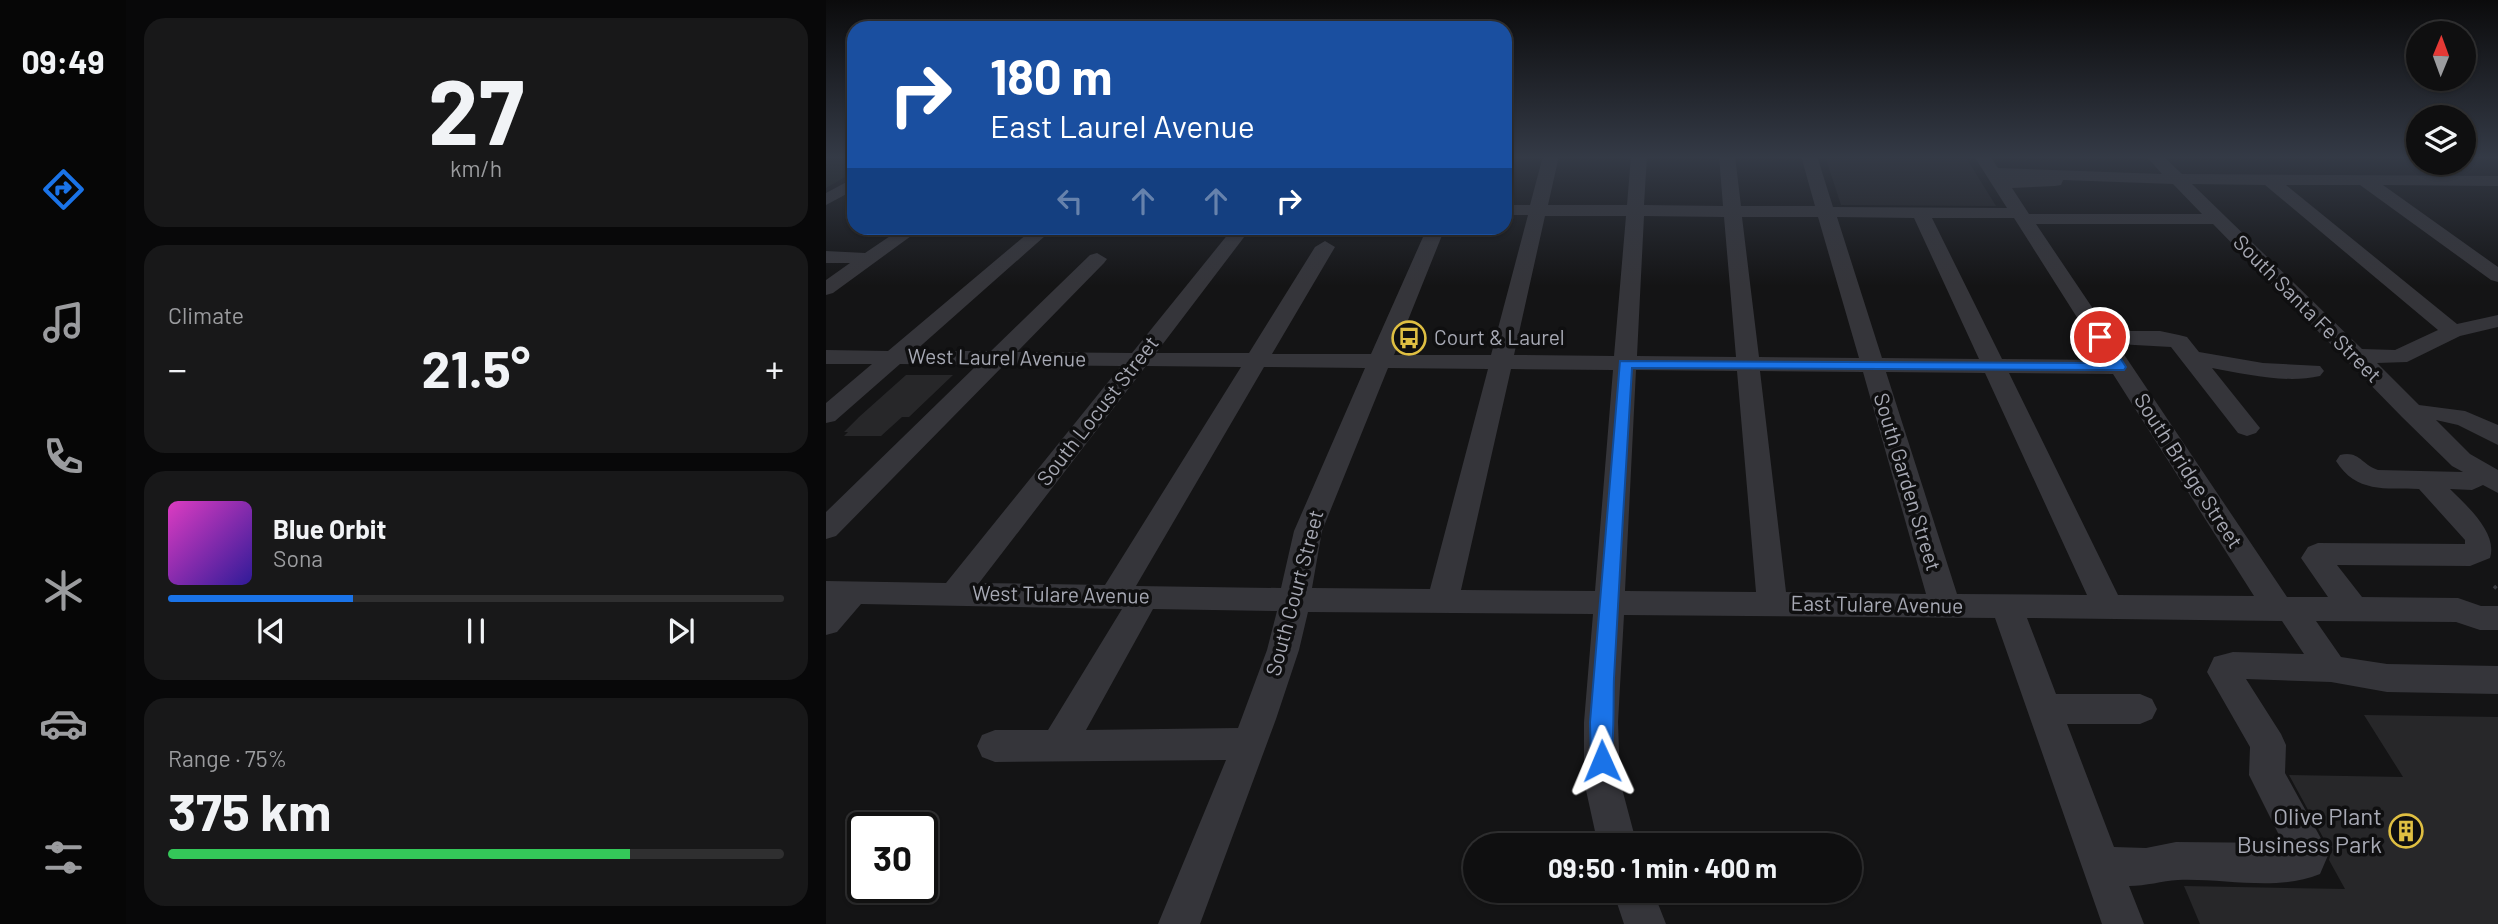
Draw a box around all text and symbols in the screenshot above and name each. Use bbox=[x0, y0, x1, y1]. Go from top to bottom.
north arrow bbox=[2406, 21, 2476, 91]
map controls bbox=[2406, 21, 2476, 175]
text: 09:49 bbox=[21, 42, 105, 80]
text: 180 m bbox=[990, 46, 1113, 105]
icon: right bbox=[875, 49, 966, 140]
text: 27 bbox=[428, 54, 524, 163]
button: layers bbox=[2406, 105, 2476, 175]
text: East Laurel Avenue bbox=[990, 106, 1255, 144]
text: km/h bbox=[450, 154, 502, 182]
icon: directions bbox=[39, 165, 88, 214]
icon: left bbox=[1051, 182, 1089, 220]
icon: ahead bbox=[1124, 182, 1162, 220]
icon: ahead bbox=[1197, 182, 1235, 220]
icon: right bbox=[1270, 182, 1308, 220]
street label: South Santa Fe Street bbox=[2229, 229, 2387, 387]
icon: music bbox=[39, 298, 88, 347]
text: Climate bbox=[168, 301, 244, 329]
pin bbox=[2070, 307, 2130, 367]
icon: arrive bbox=[2081, 318, 2119, 356]
bus stop icon: Court & Laurel bbox=[1390, 319, 1428, 357]
place label: Court & Laurel bbox=[1434, 324, 1565, 349]
street label: South Locust Street bbox=[1031, 330, 1163, 490]
text: 21.5° bbox=[422, 336, 530, 398]
street label: West Laurel Avenue bbox=[907, 342, 1087, 371]
text: − bbox=[168, 345, 187, 391]
text: + bbox=[765, 345, 784, 391]
street label: South Bridge Street bbox=[2130, 388, 2249, 552]
street label: South Garden Street bbox=[1869, 390, 1947, 574]
icon: phone bbox=[39, 432, 88, 481]
street label: South Court Street bbox=[1259, 507, 1328, 678]
text: Blue Orbit bbox=[273, 513, 386, 544]
text: Sona bbox=[273, 544, 323, 572]
icon: climate bbox=[39, 566, 88, 615]
street label: West Tulare Avenue bbox=[972, 579, 1150, 608]
street label: East Tulare Avenue bbox=[1790, 589, 1964, 618]
icon: previous bbox=[252, 612, 290, 650]
icon: pause bbox=[457, 612, 495, 650]
icon: next bbox=[662, 612, 700, 650]
icon: car bbox=[39, 699, 88, 748]
position arrow bbox=[1565, 724, 1639, 798]
text: Range · 75% bbox=[168, 744, 287, 772]
text: 375 km bbox=[168, 779, 331, 841]
place label: Olive Plant Business Park bbox=[2237, 801, 2382, 858]
speed limit sign: 30 bbox=[847, 812, 938, 903]
building icon: Olive Plant Business Park bbox=[2387, 812, 2425, 850]
icon: filters bbox=[39, 833, 88, 882]
text: 09:50 · 1 min · 400 m bbox=[1548, 852, 1777, 883]

